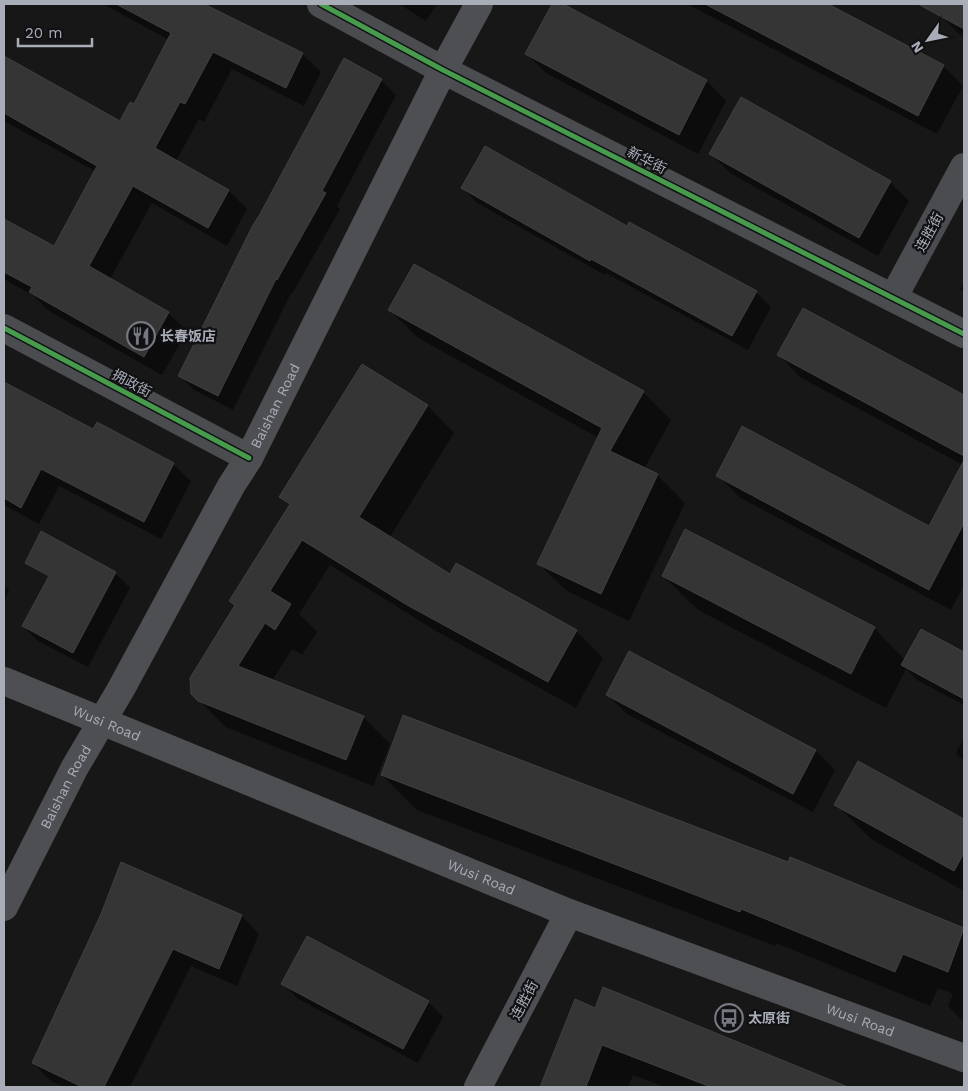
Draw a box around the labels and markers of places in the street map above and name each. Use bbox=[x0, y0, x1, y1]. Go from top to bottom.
restaurant icon: 长春饭店 bbox=[126, 321, 156, 351]
place label: 长春饭店 bbox=[160, 328, 216, 344]
bus stop icon: 太原街 bbox=[714, 1003, 744, 1033]
place label: 太原街 bbox=[748, 1010, 790, 1026]

